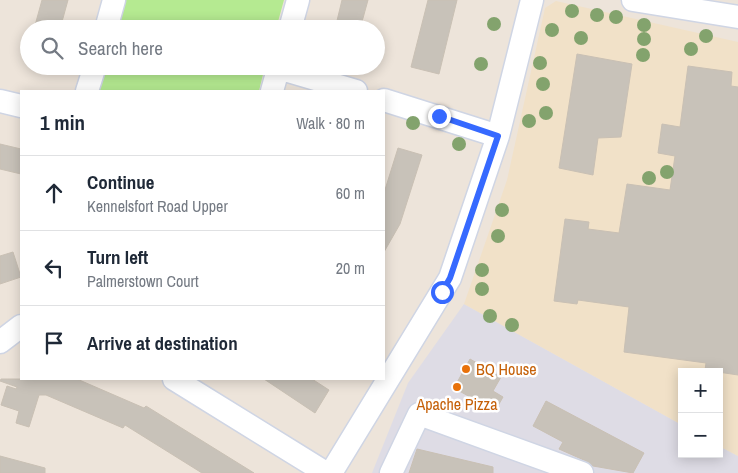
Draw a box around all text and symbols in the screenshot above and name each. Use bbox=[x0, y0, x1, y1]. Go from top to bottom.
search box bbox=[20, 20, 385, 75]
icon: search bbox=[38, 34, 66, 62]
text: Search here bbox=[78, 35, 163, 61]
route end bbox=[428, 105, 451, 128]
text: 1 min bbox=[40, 108, 85, 137]
text: Walk · 80 m bbox=[296, 112, 365, 134]
text: Continue bbox=[87, 169, 155, 195]
icon: ahead bbox=[40, 179, 68, 207]
text: 60 m bbox=[336, 182, 365, 204]
text: Kennelsfort Road Upper bbox=[87, 195, 228, 217]
text: Turn left bbox=[87, 244, 148, 270]
icon: left bbox=[40, 254, 68, 282]
text: 20 m bbox=[336, 257, 365, 279]
text: Palmerstown Court bbox=[87, 270, 199, 292]
route start bbox=[431, 281, 454, 304]
icon: arrive bbox=[40, 329, 68, 357]
text: Arrive at destination bbox=[87, 330, 238, 356]
place label: BQ House bbox=[476, 358, 537, 380]
marker: BQ House bbox=[460, 363, 472, 375]
map controls bbox=[678, 368, 723, 458]
button: + bbox=[678, 368, 723, 413]
marker: Apache Pizza bbox=[451, 381, 463, 393]
place label: Apache Pizza bbox=[416, 393, 498, 415]
button: − bbox=[678, 413, 723, 458]

